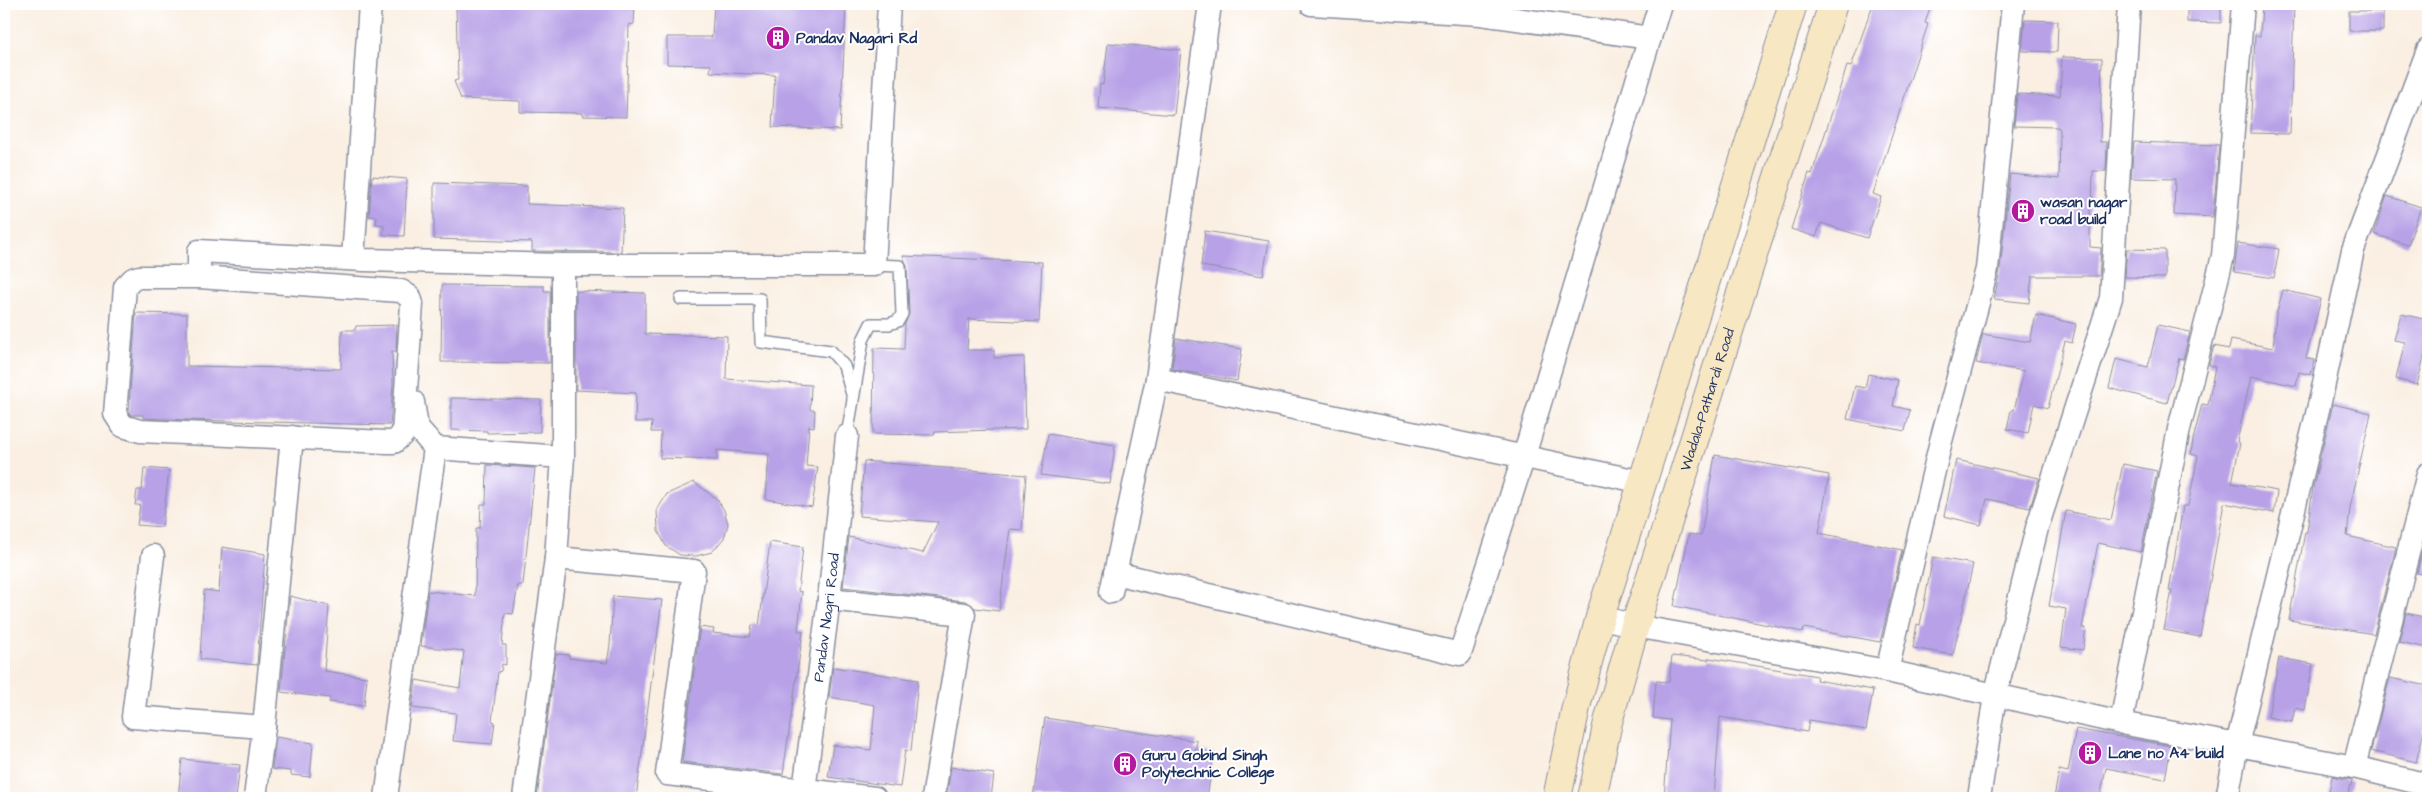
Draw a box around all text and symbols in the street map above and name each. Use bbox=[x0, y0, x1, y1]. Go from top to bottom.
building icon: Pandav Nagari Rd bbox=[765, 25, 791, 51]
place label: Pandav Nagari Rd bbox=[796, 28, 917, 51]
place label: wasan nagar road build bbox=[2040, 192, 2128, 230]
building icon: wasan nagar road build bbox=[2010, 198, 2036, 224]
street label: Wadala-Pathardi Road bbox=[1674, 325, 1740, 474]
street label: Pandav Nagri Road bbox=[808, 552, 845, 683]
building icon: Lane no A4 build bbox=[2077, 740, 2103, 766]
place label: Lane no A4 build bbox=[2108, 743, 2224, 764]
place label: Guru Gobind Singh Polytechnic College bbox=[1142, 745, 1275, 785]
building icon: Guru Gobind Singh Polytechnic College bbox=[1112, 751, 1138, 777]

